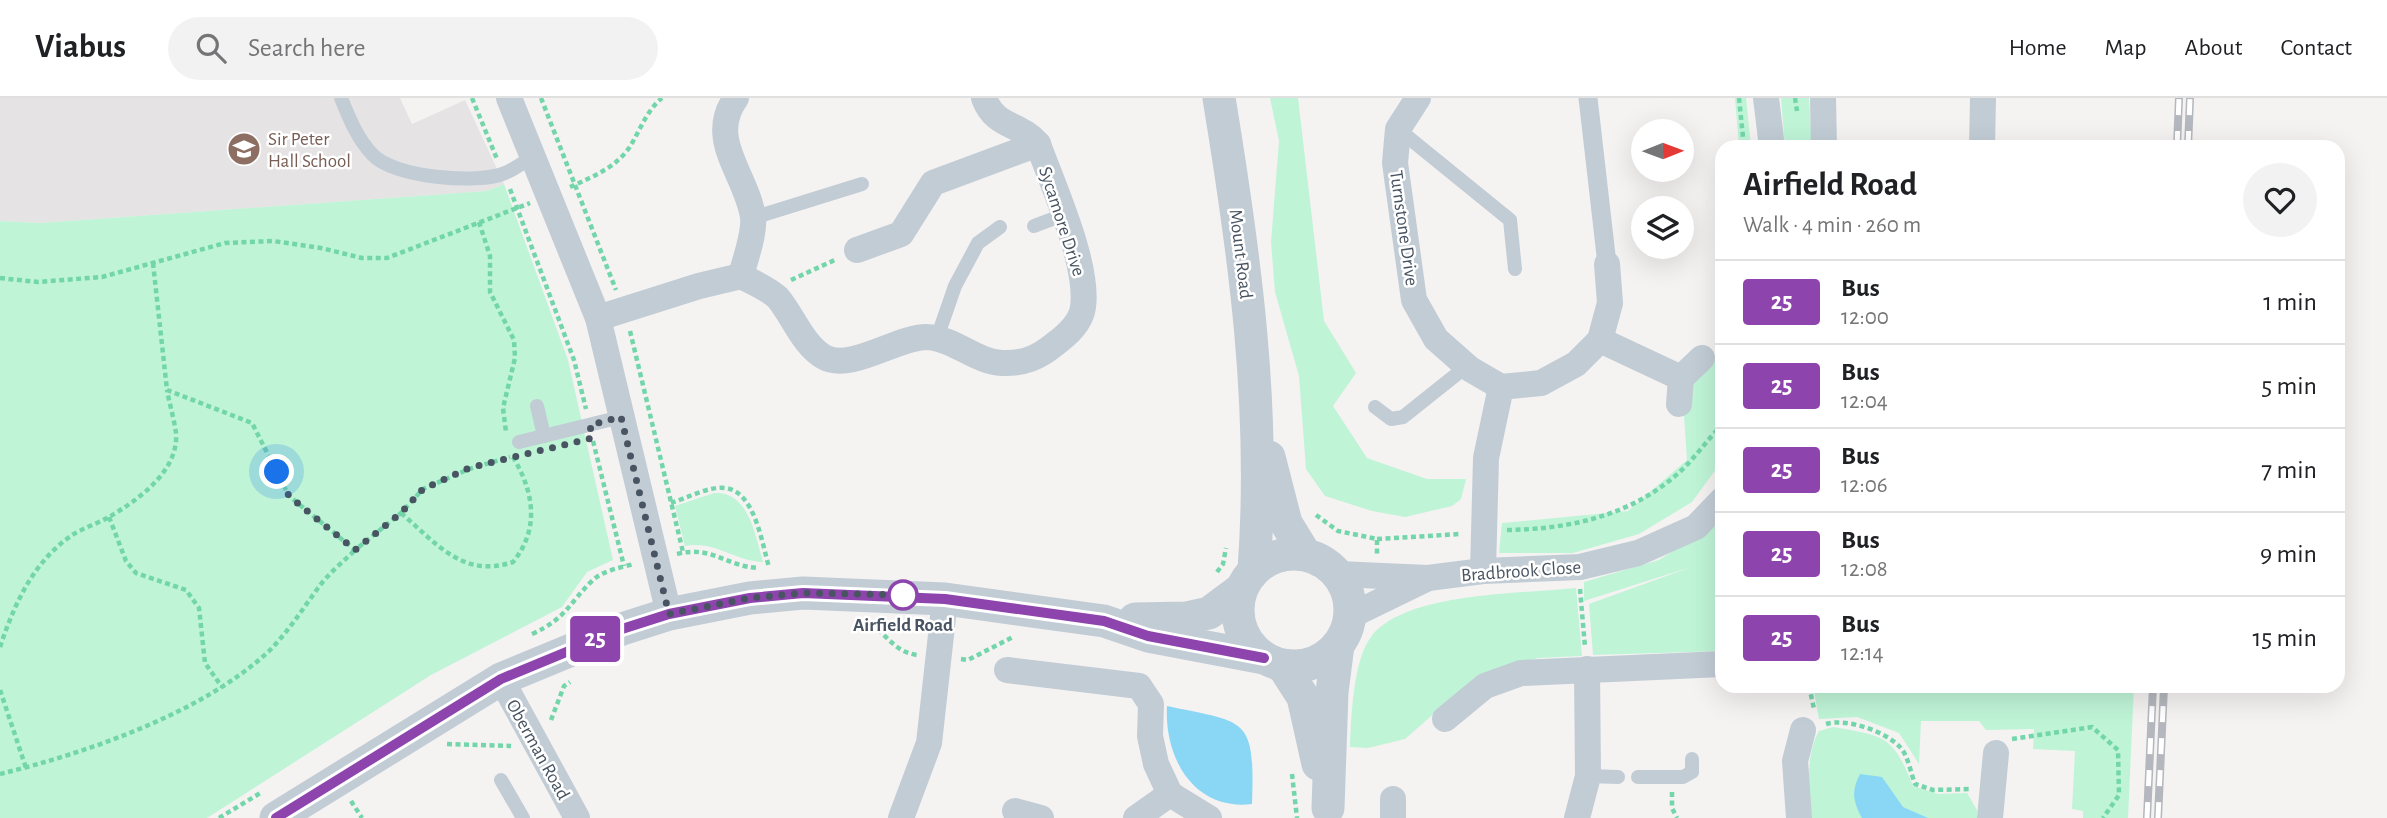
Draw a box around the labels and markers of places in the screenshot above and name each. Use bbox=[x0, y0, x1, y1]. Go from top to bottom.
school or university icon: Sir Peter Hall School bbox=[225, 130, 263, 168]
place label: Sir Peter Hall School bbox=[268, 130, 351, 171]
marker: Airfield Road bbox=[888, 580, 918, 610]
place label: Airfield Road bbox=[853, 616, 953, 635]

